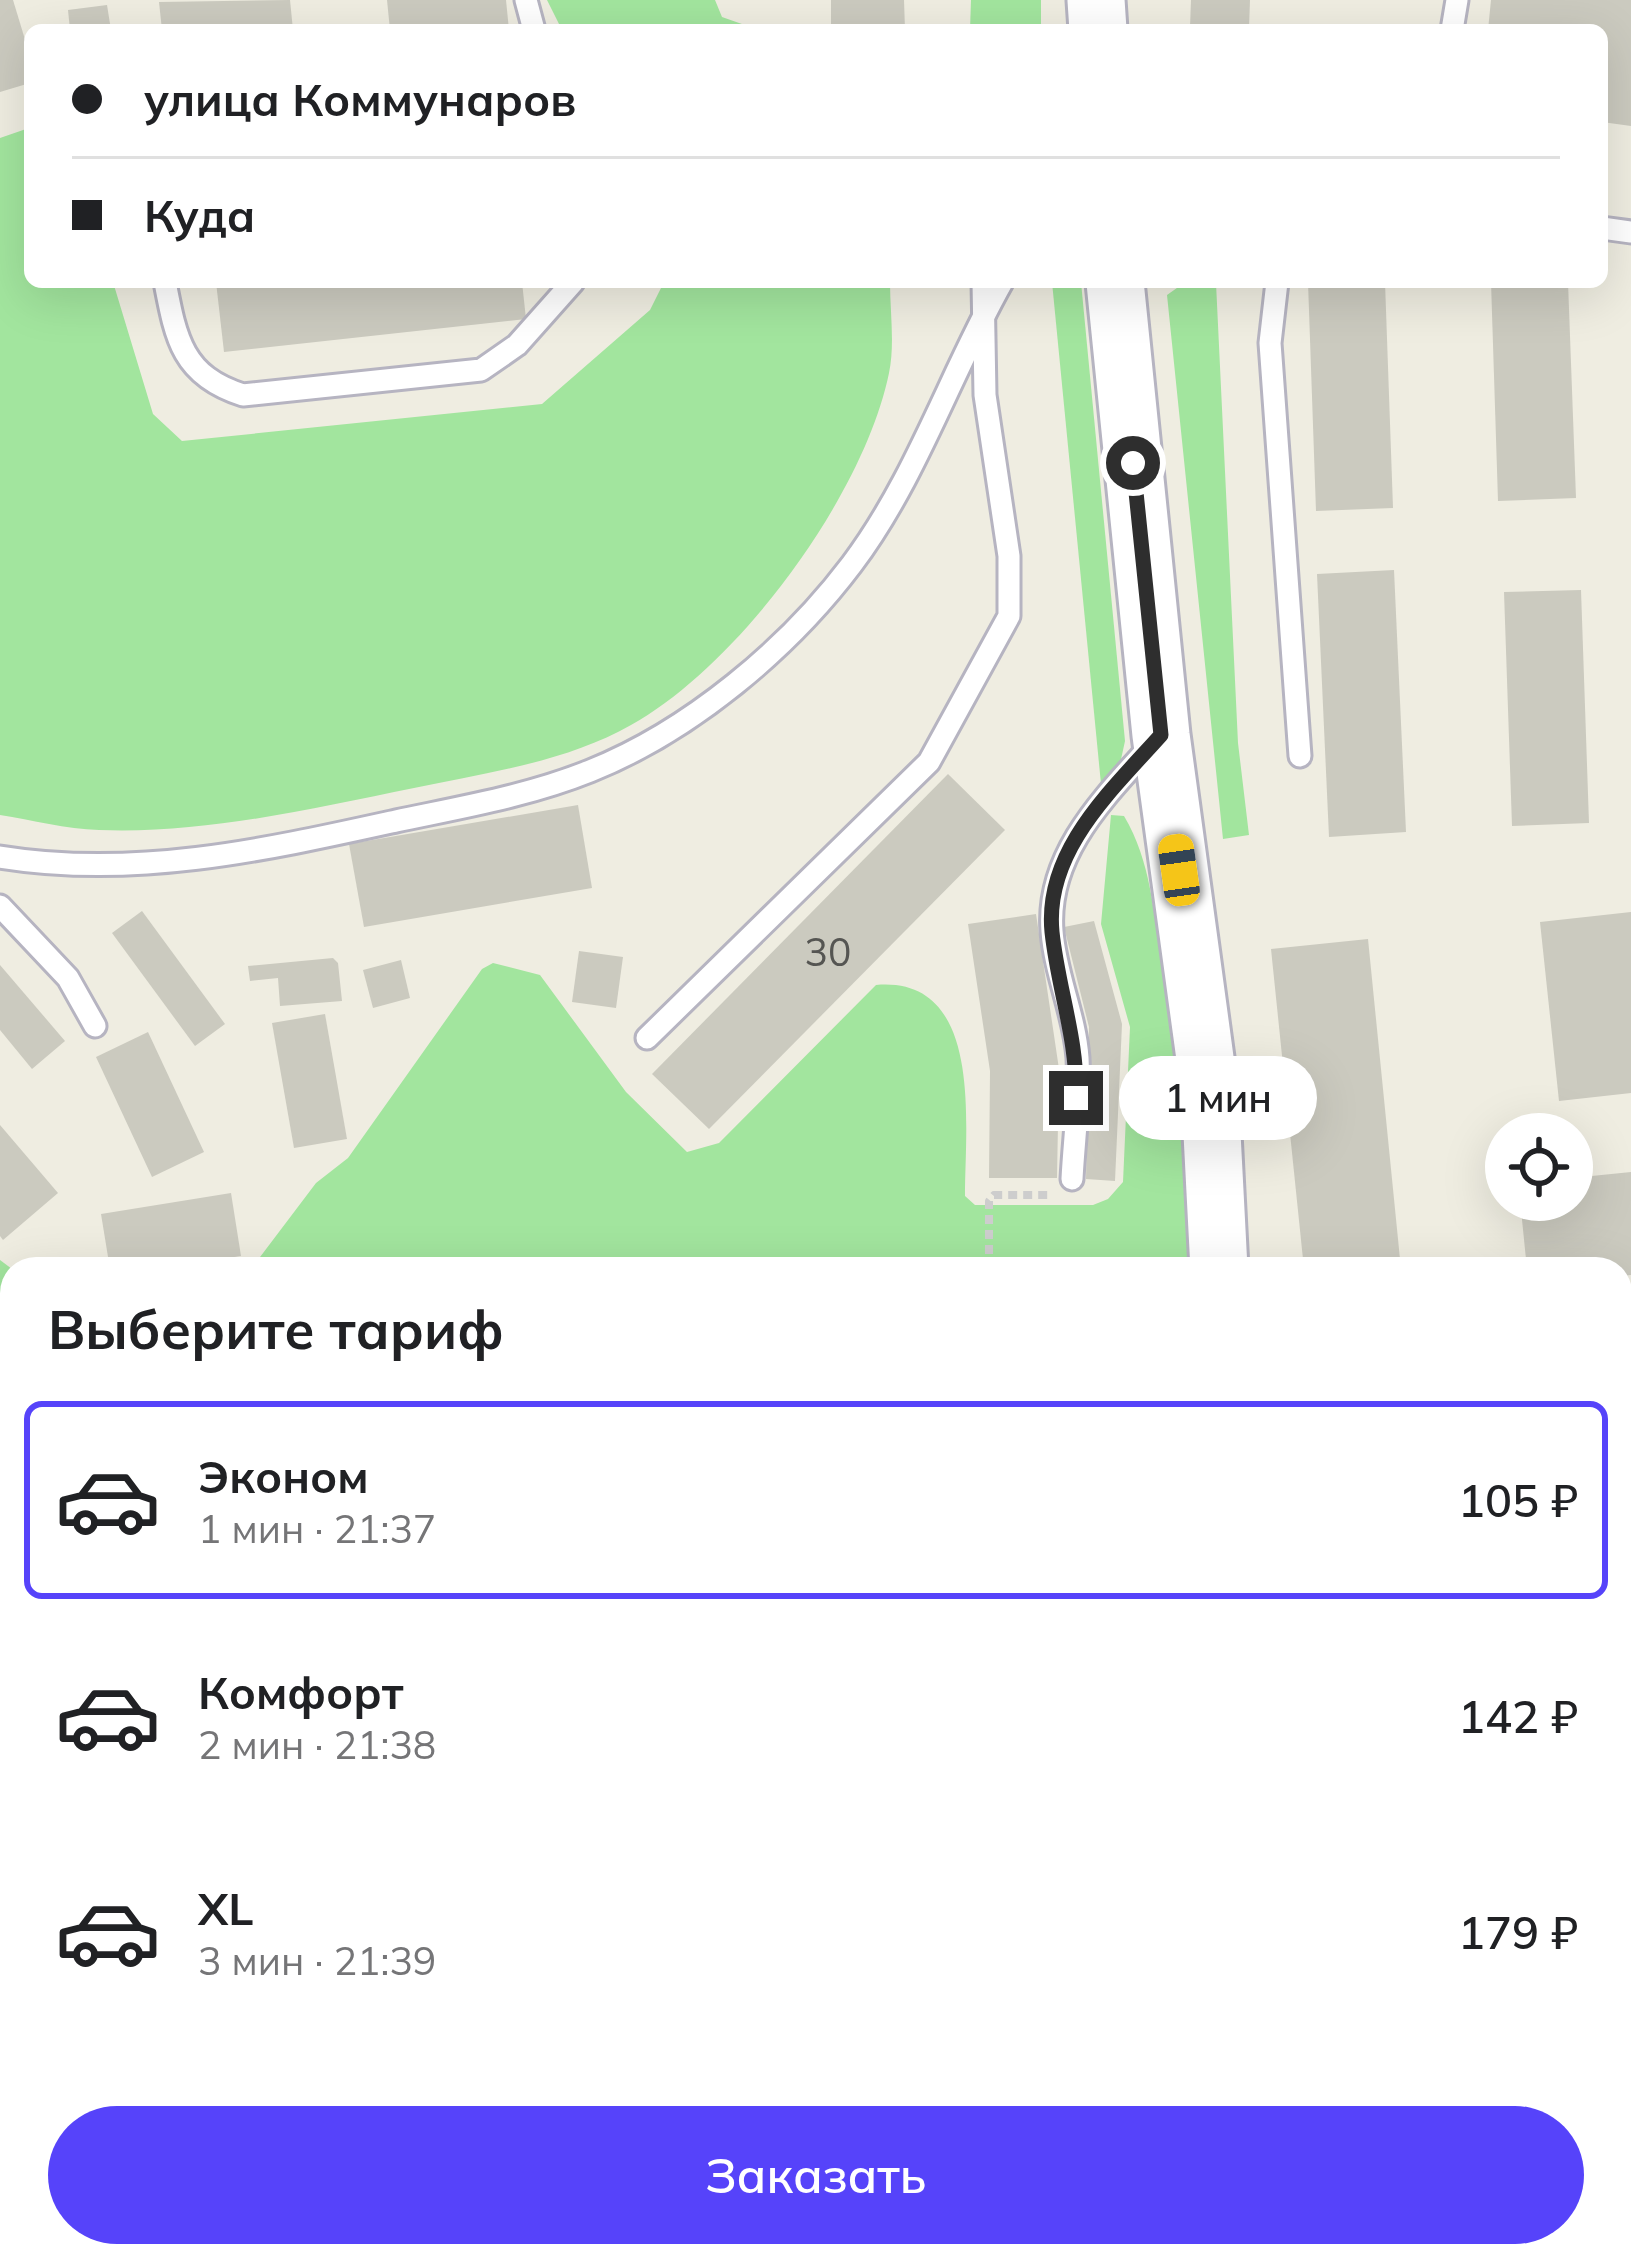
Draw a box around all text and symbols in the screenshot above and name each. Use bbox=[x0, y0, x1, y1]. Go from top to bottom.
text: улица Коммунаров bbox=[144, 71, 576, 127]
text: Куда bbox=[144, 187, 255, 243]
route start bbox=[1106, 436, 1160, 490]
car bbox=[1156, 832, 1202, 908]
house number: 30 bbox=[805, 927, 851, 976]
callout: 1 мин bbox=[1118, 1056, 1316, 1140]
route end bbox=[1049, 1071, 1103, 1125]
text: 1 мин bbox=[1164, 1073, 1272, 1122]
map controls bbox=[1485, 1113, 1593, 1221]
button: locate bbox=[1485, 1113, 1593, 1221]
text: Выберите тариф bbox=[48, 1295, 504, 1363]
icon: car bbox=[54, 1446, 162, 1554]
text: Эконом bbox=[198, 1448, 369, 1504]
text: 105 ₽ bbox=[1458, 1472, 1578, 1528]
text: 1 мин · 21:37 bbox=[198, 1504, 436, 1553]
icon: car bbox=[54, 1662, 162, 1770]
text: Комфорт bbox=[198, 1664, 404, 1720]
text: 142 ₽ bbox=[1458, 1688, 1578, 1744]
text: 2 мин · 21:38 bbox=[198, 1720, 436, 1769]
icon: car bbox=[54, 1878, 162, 1986]
text: XL bbox=[198, 1880, 253, 1936]
text: 179 ₽ bbox=[1458, 1904, 1578, 1960]
text: 3 мин · 21:39 bbox=[198, 1936, 436, 1985]
button: Заказать bbox=[48, 2106, 1584, 2244]

